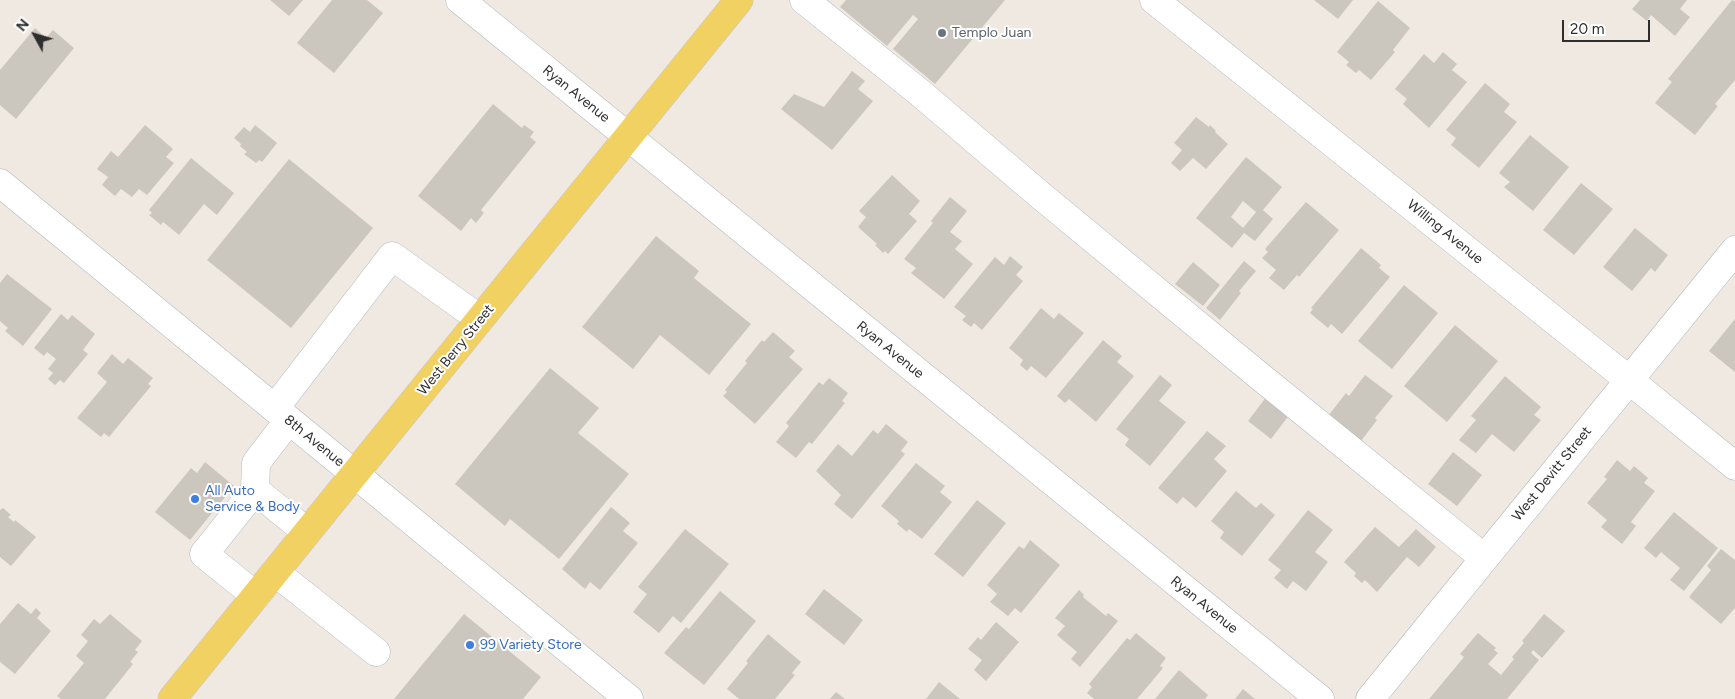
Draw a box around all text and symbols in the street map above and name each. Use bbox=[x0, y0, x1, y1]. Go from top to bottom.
north arrow bbox=[10, 10, 60, 60]
scale bar bbox=[1565, 10, 1652, 42]
text: N bbox=[13, 16, 33, 35]
text: 20 m bbox=[1570, 20, 1604, 38]
place label: Templo Juan bbox=[952, 25, 1031, 41]
marker: Templo Juan bbox=[936, 27, 948, 39]
street label: Ryan Avenue bbox=[539, 62, 613, 126]
street label: Willing Avenue bbox=[1404, 196, 1486, 268]
street label: West Berry Street bbox=[414, 301, 498, 399]
street label: Ryan Avenue bbox=[853, 318, 927, 382]
street label: 8th Avenue bbox=[281, 412, 347, 470]
street label: West Devitt Street bbox=[1509, 423, 1595, 525]
place label: All Auto Service & Body bbox=[205, 483, 300, 516]
marker: All Auto Service & Body bbox=[189, 493, 201, 505]
street label: Ryan Avenue bbox=[1167, 573, 1241, 637]
place label: 99 Variety Store bbox=[480, 637, 582, 653]
marker: 99 Variety Store bbox=[464, 639, 476, 651]

